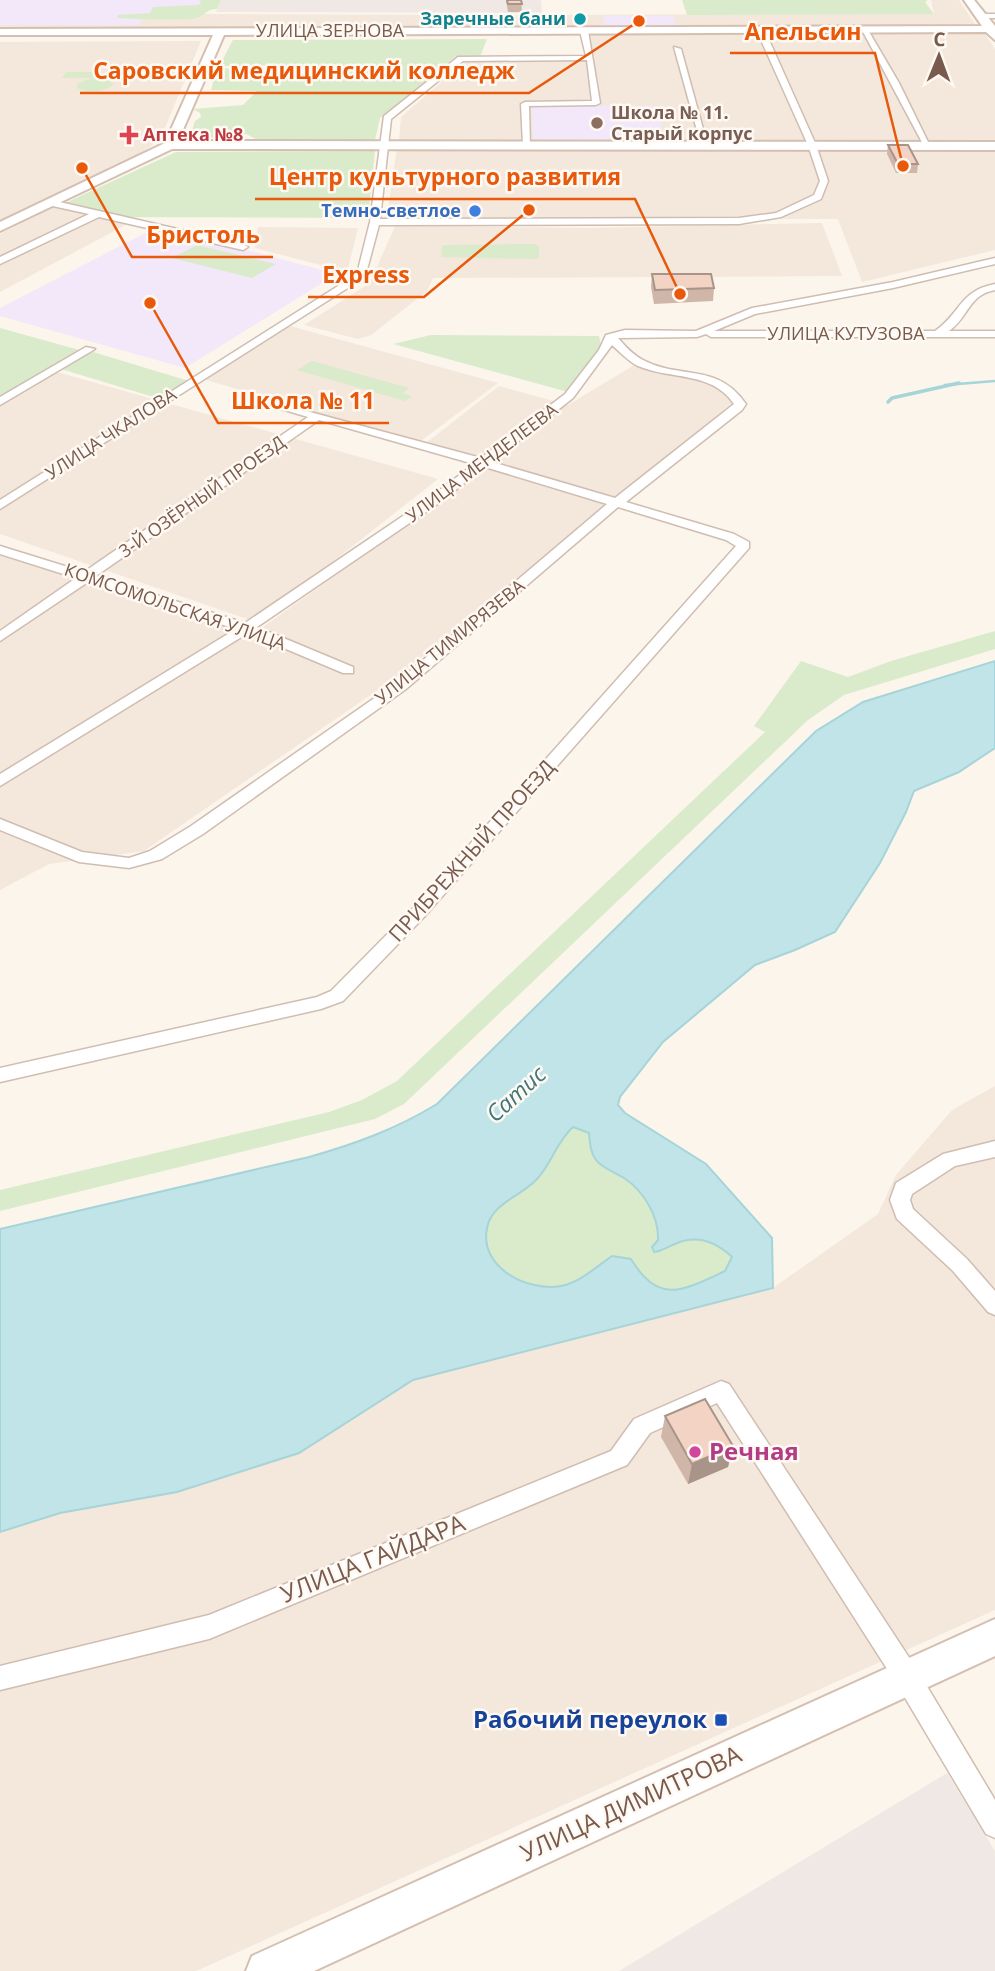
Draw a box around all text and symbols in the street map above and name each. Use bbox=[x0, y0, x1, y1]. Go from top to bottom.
place label: Заречные бани bbox=[420, 6, 566, 30]
callout: Апельсин bbox=[730, 9, 875, 53]
marker: Заречные бани bbox=[572, 11, 588, 27]
text: Апельсин bbox=[744, 15, 862, 47]
street label: УЛИЦА ЗЕРНОВА bbox=[256, 18, 405, 42]
north arrow bbox=[904, 21, 974, 91]
text: С bbox=[933, 26, 946, 52]
callout: Саровский медицинский колледж bbox=[80, 49, 529, 93]
text: Саровский медицинский колледж bbox=[93, 54, 516, 86]
place label: Школа № 11. Старый корпус bbox=[611, 100, 753, 145]
marker: Школа № 11. Старый корпус bbox=[589, 115, 605, 131]
place label: Аптека №8 bbox=[143, 122, 243, 146]
marker: Аптека №8 bbox=[121, 127, 137, 143]
callout: Центр культурного развития bbox=[255, 155, 635, 199]
text: Центр культурного развития bbox=[269, 160, 621, 192]
place label: Темно-светлое bbox=[321, 198, 461, 222]
marker: Темно-светлое bbox=[467, 203, 483, 219]
callout: Бристоль bbox=[132, 213, 273, 257]
text: Бристоль bbox=[146, 218, 260, 250]
callout: Express bbox=[308, 253, 424, 297]
text: Express bbox=[322, 258, 410, 290]
street label: УЛИЦА КУТУЗОВА bbox=[767, 321, 925, 345]
callout: Школа № 11 bbox=[218, 379, 389, 423]
street label: УЛИЦА ЧКАЛОВА bbox=[40, 382, 181, 484]
text: Школа № 11 bbox=[231, 384, 375, 416]
street label: УЛИЦА МЕНДЕЛЕЕВА bbox=[401, 397, 563, 527]
street label: 3-Й ОЗЁРНЫЙ ПРОЕЗД bbox=[114, 430, 289, 563]
street label: КОМСОМОЛЬСКАЯ УЛИЦА bbox=[61, 557, 290, 655]
street label: УЛИЦА ТИМИРЯЗЕВА bbox=[370, 573, 530, 709]
street label: ПРИБРЕЖНЫЙ ПРОЕЗД bbox=[382, 753, 561, 947]
water label: Сатис bbox=[479, 1057, 553, 1129]
place label: Речная bbox=[709, 1434, 799, 1467]
marker: Речная bbox=[687, 1444, 703, 1460]
street label: УЛИЦА ГАЙДАРА bbox=[275, 1505, 470, 1610]
place label: Рабочий переулок bbox=[473, 1702, 707, 1735]
marker: Рабочий переулок bbox=[713, 1712, 729, 1728]
street label: УЛИЦА ДИМИТРОВА bbox=[514, 1737, 747, 1868]

